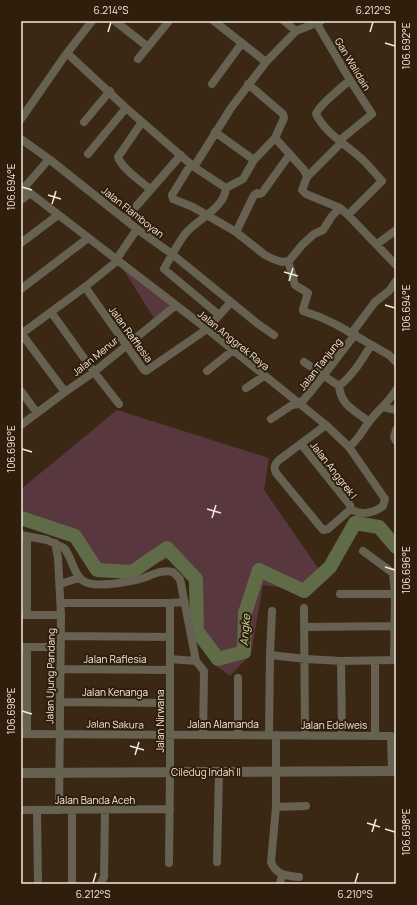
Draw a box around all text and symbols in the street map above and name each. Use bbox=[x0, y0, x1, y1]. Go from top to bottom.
text: 6.214°S bbox=[94, 3, 128, 17]
text: 6.212°S bbox=[356, 3, 390, 17]
text: 106.692°E bbox=[399, 22, 413, 69]
street label: Gan Walidain bbox=[332, 35, 374, 93]
text: 106.694°E bbox=[4, 163, 18, 211]
street label: Jalan Flamboyan bbox=[99, 183, 167, 241]
text: 106.694°E bbox=[399, 284, 413, 332]
street label: Jalan Rafflesia bbox=[106, 303, 156, 365]
street label: Jalan Anggrek Raya bbox=[195, 307, 273, 373]
street label: Jalan Menur bbox=[69, 333, 121, 379]
street label: Jalan Tanjung bbox=[295, 335, 345, 393]
text: 106.696°E bbox=[4, 425, 18, 473]
street label: Jalan Anggrek I bbox=[307, 439, 361, 501]
text: 106.696°E bbox=[399, 546, 413, 594]
water label: Angke bbox=[236, 613, 253, 646]
street label: Jalan Ujung Pandang bbox=[42, 628, 58, 724]
street label: Jalan Raflesia bbox=[83, 652, 147, 666]
street label: Jalan Kenanga bbox=[82, 685, 148, 699]
text: 106.698°E bbox=[4, 687, 18, 735]
street label: Jalan Nirwana bbox=[153, 689, 167, 753]
street label: Jalan Sakura bbox=[86, 716, 144, 732]
street label: Jalan Alamanda bbox=[187, 717, 259, 731]
street label: Jalan Edelweis bbox=[301, 718, 367, 732]
street label: Ciledug Indah II bbox=[171, 765, 241, 779]
street label: Jalan Banda Aceh bbox=[55, 793, 135, 807]
text: 106.698°E bbox=[399, 808, 413, 856]
text: 6.212°S bbox=[76, 887, 110, 901]
text: 6.210°S bbox=[337, 887, 373, 901]

